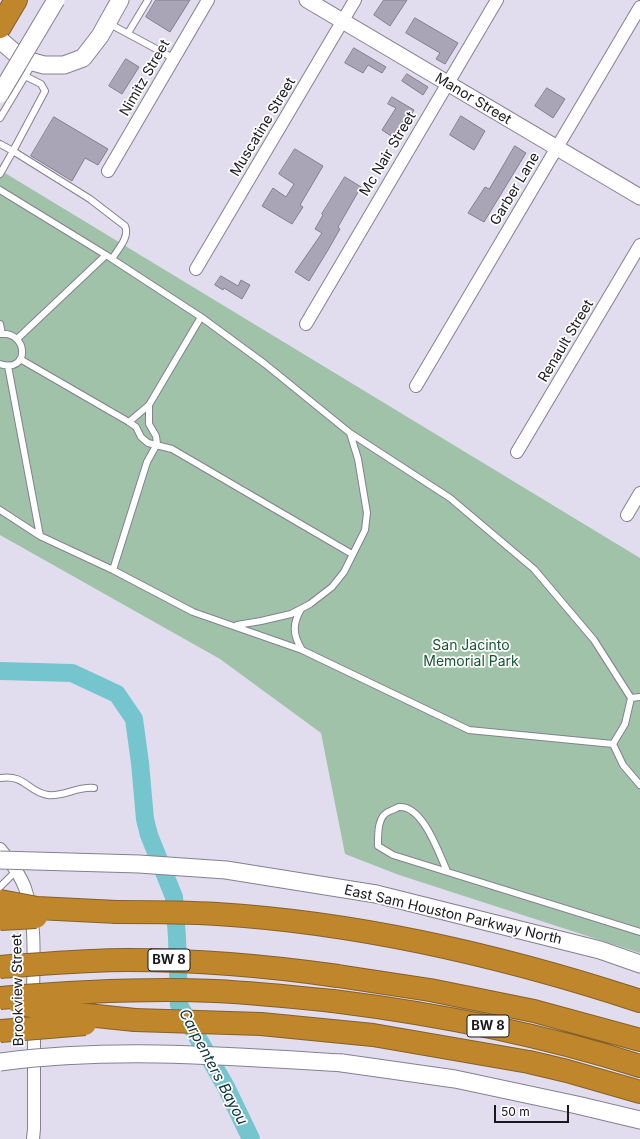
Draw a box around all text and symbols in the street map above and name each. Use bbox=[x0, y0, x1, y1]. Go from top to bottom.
street label: Nimitz Street bbox=[116, 37, 174, 119]
street label: Manor Street bbox=[432, 70, 514, 128]
street label: Muscatine Street bbox=[227, 75, 299, 179]
street label: Mc Nair Street bbox=[356, 109, 420, 199]
street label: Garber Lane bbox=[487, 150, 543, 228]
street label: Renault Street bbox=[535, 297, 597, 385]
park label: San Jacinto Memorial Park bbox=[423, 638, 519, 670]
street label: East Sam Houston Parkway North bbox=[343, 882, 563, 948]
street label: Brookview Street bbox=[9, 933, 27, 1047]
road number: BW 8 bbox=[148, 949, 190, 971]
water label: Carpenters Bayou bbox=[175, 1006, 251, 1128]
road number: BW 8 bbox=[467, 1015, 509, 1037]
scale bar bbox=[496, 1097, 571, 1123]
text: 50 m bbox=[501, 1104, 530, 1119]

